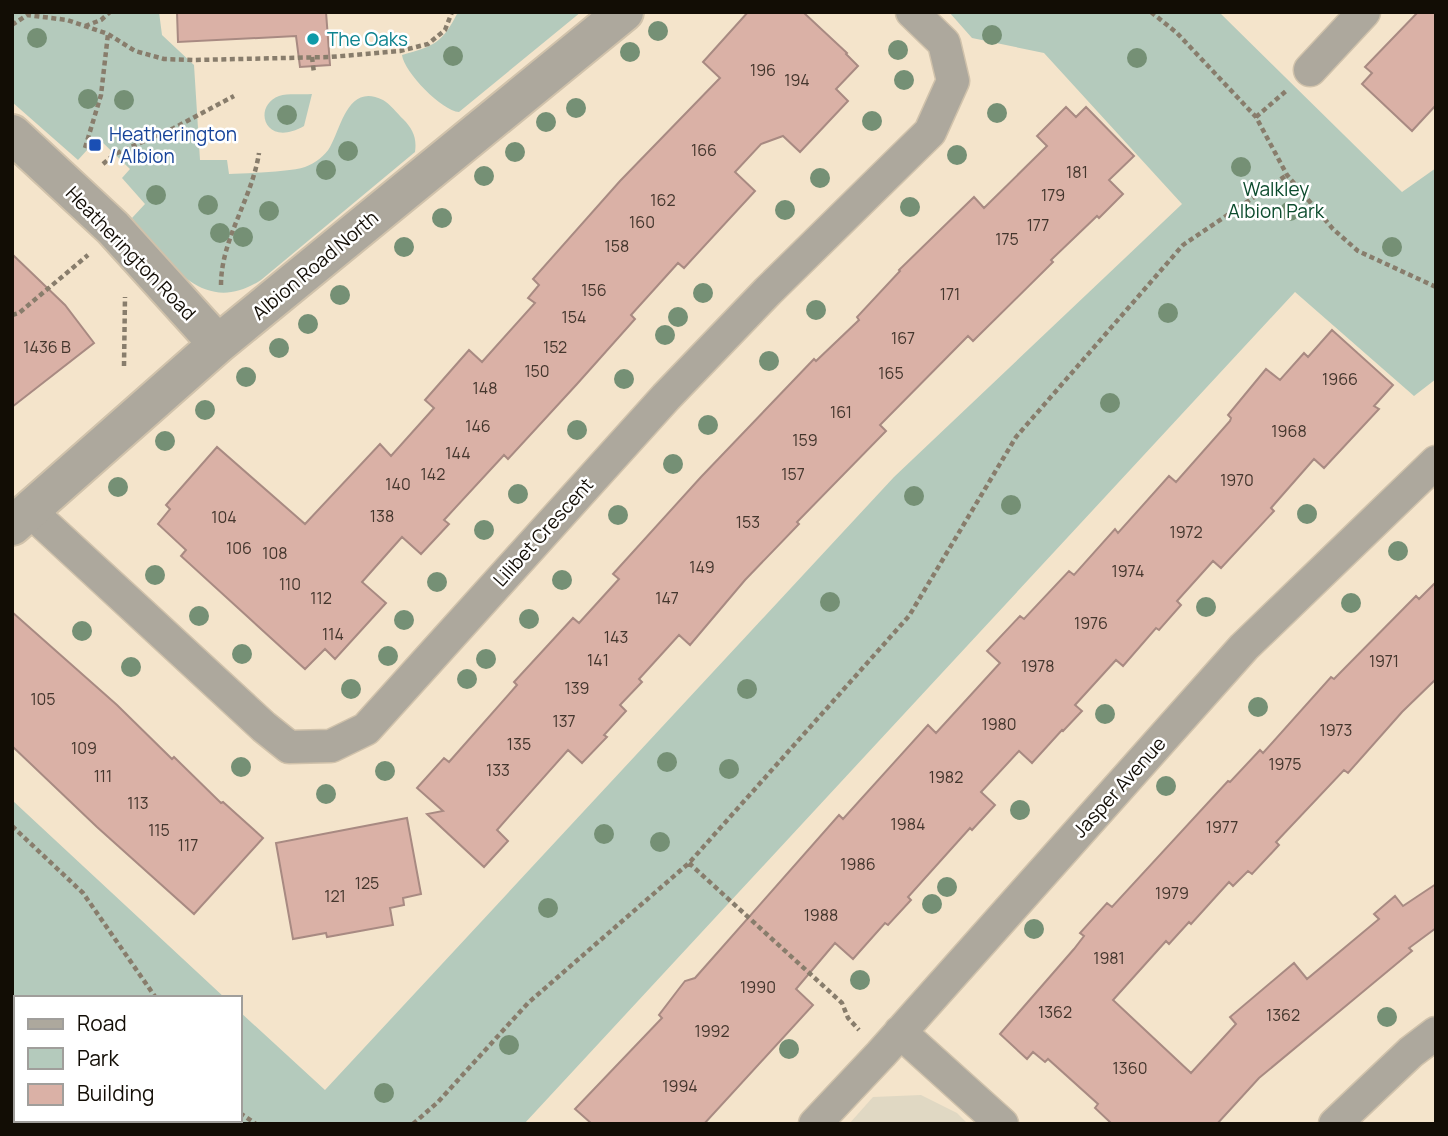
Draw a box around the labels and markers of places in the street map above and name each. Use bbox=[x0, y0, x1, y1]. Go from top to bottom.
place label: The Oaks bbox=[327, 26, 408, 52]
marker: The Oaks bbox=[305, 31, 321, 47]
place label: Heatherington / Albion bbox=[109, 121, 237, 169]
marker: Heatherington / Albion bbox=[87, 137, 103, 153]

